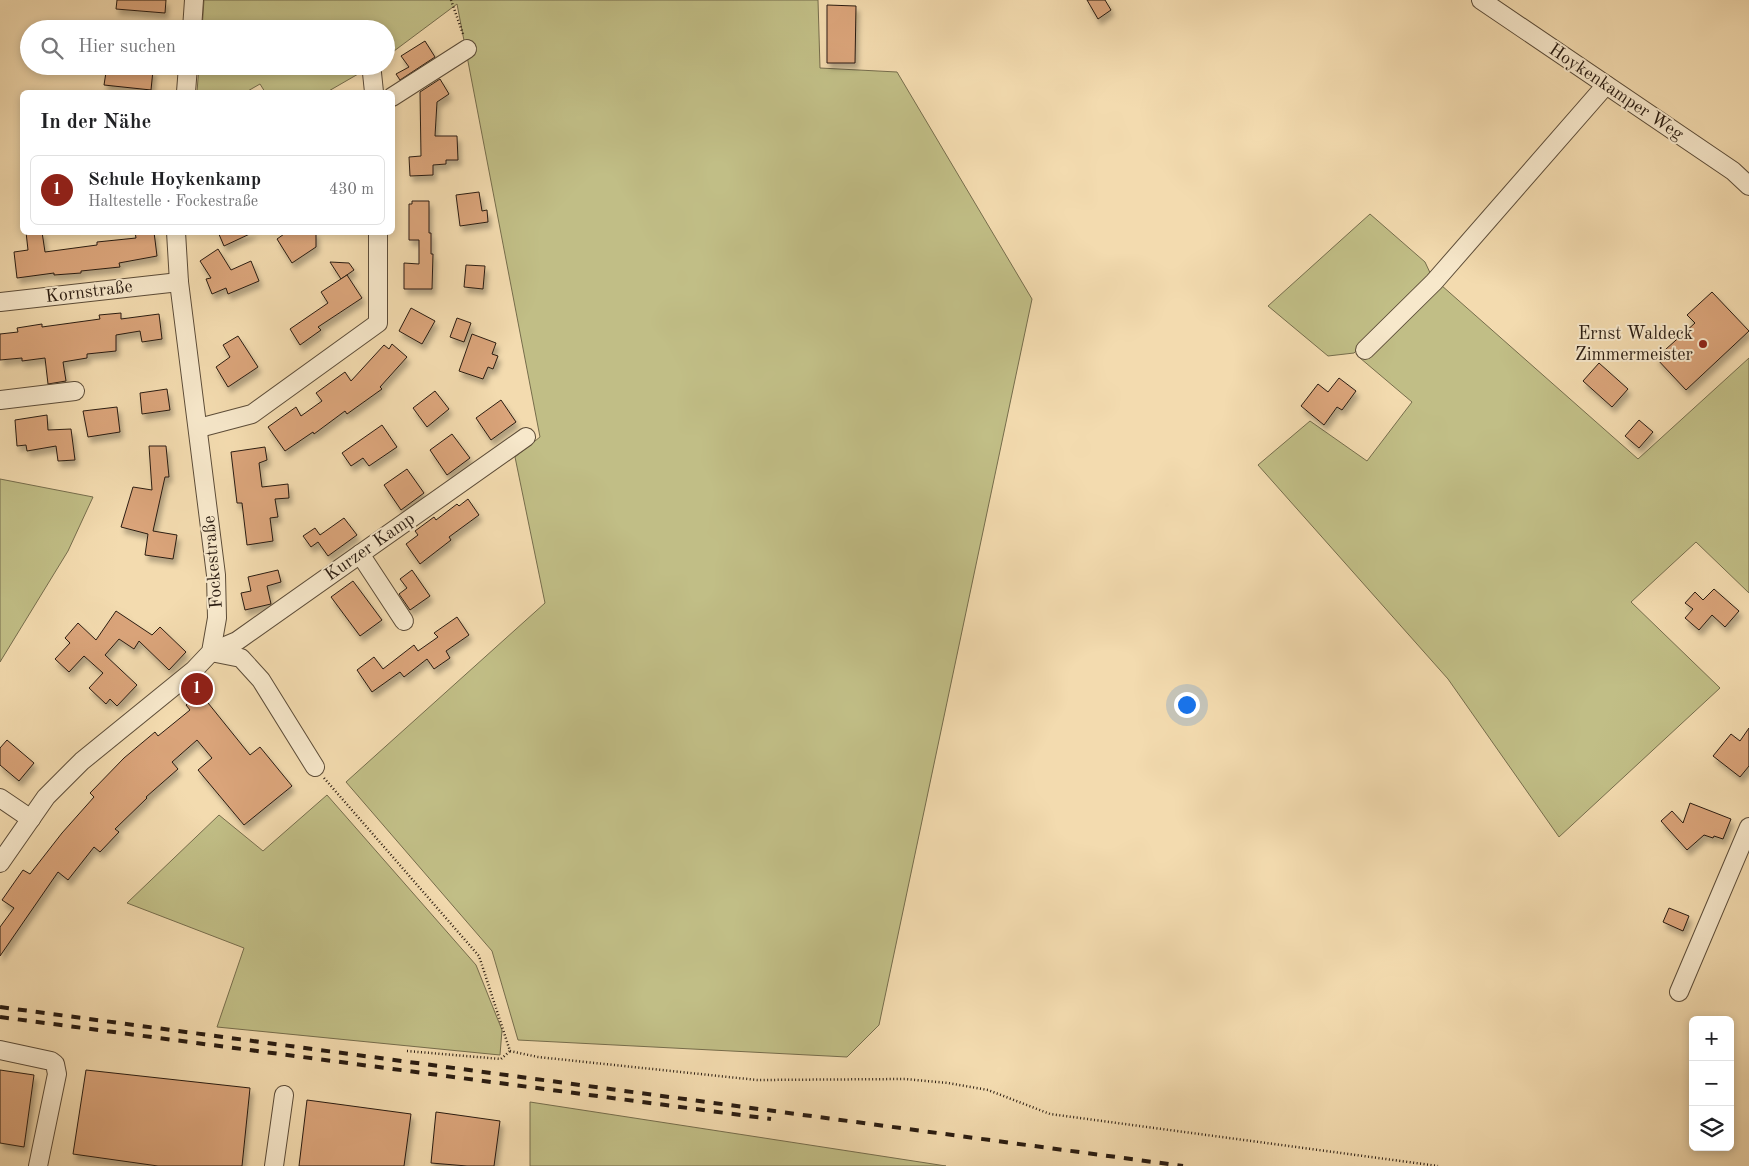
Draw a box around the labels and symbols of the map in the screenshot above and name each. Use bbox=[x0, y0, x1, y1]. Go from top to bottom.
street label: Hoykenkamper Weg bbox=[1545, 40, 1687, 144]
street label: Kornstraße bbox=[44, 278, 134, 306]
place label: Ernst Waldeck Zimmermeister bbox=[1575, 325, 1694, 364]
marker: Ernst Waldeck Zimmermeister bbox=[1697, 338, 1709, 350]
street label: Kurzer Kamp bbox=[322, 509, 418, 585]
street label: Fockestraße bbox=[200, 515, 226, 609]
pin: 1 bbox=[181, 670, 213, 708]
your location bbox=[1174, 692, 1200, 718]

